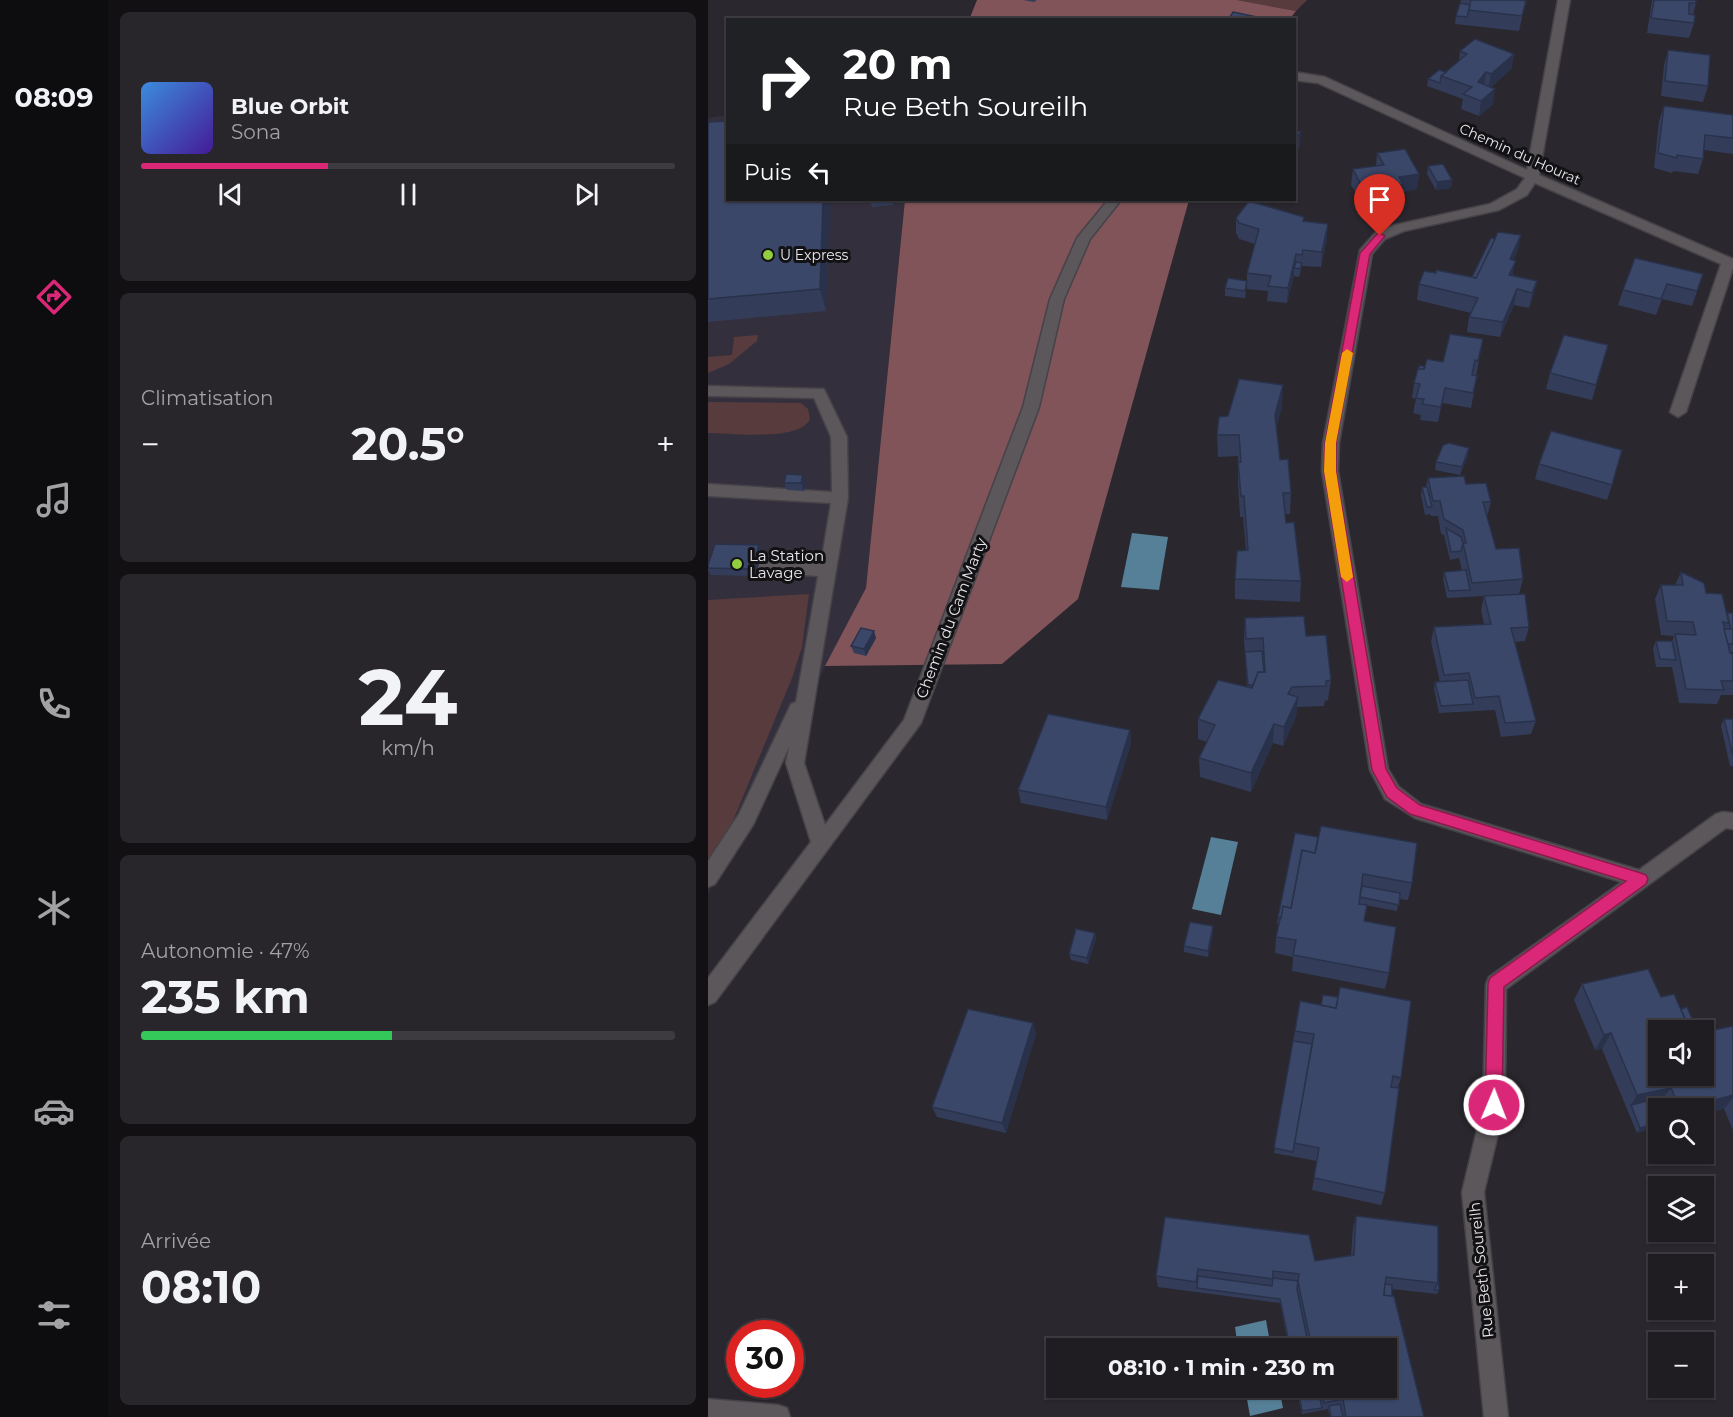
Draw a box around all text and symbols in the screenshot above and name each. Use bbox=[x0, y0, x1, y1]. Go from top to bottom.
text: 20 m bbox=[843, 38, 952, 90]
icon: right bbox=[744, 42, 822, 120]
text: 08:09 bbox=[15, 81, 93, 114]
text: Rue Beth Soureilh bbox=[843, 90, 1088, 123]
text: Blue Orbit bbox=[231, 93, 349, 120]
street label: Chemin du Hourat bbox=[1457, 119, 1584, 189]
text: Sona bbox=[231, 120, 281, 144]
icon: left bbox=[803, 156, 836, 189]
text: Puis bbox=[744, 159, 791, 186]
pin bbox=[1354, 174, 1405, 236]
icon: previous bbox=[214, 178, 247, 211]
icon: pause bbox=[392, 178, 425, 211]
icon: next bbox=[570, 178, 603, 211]
icon: arrive bbox=[1363, 183, 1396, 216]
place label: U Express bbox=[780, 246, 849, 264]
marker: U Express bbox=[761, 248, 775, 262]
icon: directions bbox=[33, 276, 75, 318]
text: Climatisation bbox=[141, 386, 274, 410]
text: 20.5° bbox=[351, 416, 465, 471]
text: − bbox=[141, 424, 160, 464]
text: + bbox=[656, 424, 675, 464]
icon: music bbox=[33, 479, 75, 521]
street label: Chemin du Cam Marty bbox=[912, 534, 991, 701]
place label: La Station Lavage bbox=[749, 546, 824, 582]
marker: La Station Lavage bbox=[730, 557, 744, 571]
text: 24 bbox=[359, 649, 457, 745]
icon: phone bbox=[33, 683, 75, 725]
text: km/h bbox=[381, 736, 435, 760]
icon: climate bbox=[33, 887, 75, 929]
text: Autonomie · 47% bbox=[141, 939, 310, 963]
text: 235 km bbox=[141, 969, 310, 1024]
map controls bbox=[1648, 1020, 1714, 1398]
button: sound bbox=[1648, 1020, 1714, 1086]
position arrow bbox=[1462, 1073, 1526, 1137]
icon: car bbox=[33, 1090, 75, 1132]
button: search bbox=[1648, 1098, 1714, 1164]
button: layers bbox=[1648, 1176, 1714, 1242]
street label: Rue Beth Soureilh bbox=[1464, 1201, 1498, 1339]
text: Arrivée bbox=[141, 1229, 211, 1253]
button: + bbox=[1648, 1254, 1714, 1320]
text: 08:10 bbox=[141, 1259, 261, 1314]
icon: filters bbox=[33, 1294, 75, 1336]
speed limit sign: 30 bbox=[726, 1320, 804, 1398]
button: − bbox=[1648, 1332, 1714, 1398]
text: 08:10 · 1 min · 230 m bbox=[1108, 1354, 1335, 1381]

